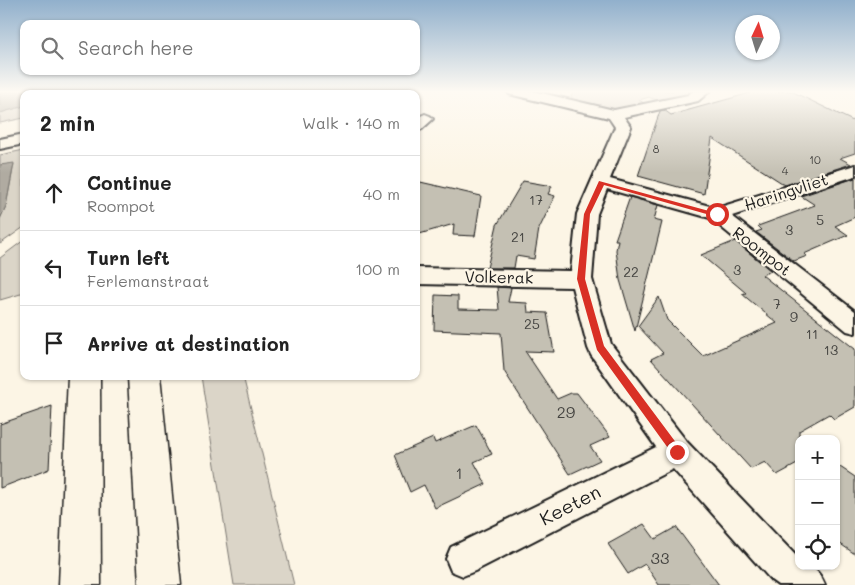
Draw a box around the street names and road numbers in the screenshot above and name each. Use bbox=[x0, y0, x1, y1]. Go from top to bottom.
street label: Haringvliet bbox=[741, 168, 830, 215]
street label: Roompot bbox=[729, 221, 796, 280]
street label: Volkerak bbox=[464, 265, 534, 288]
street label: Keeten bbox=[535, 479, 605, 531]

